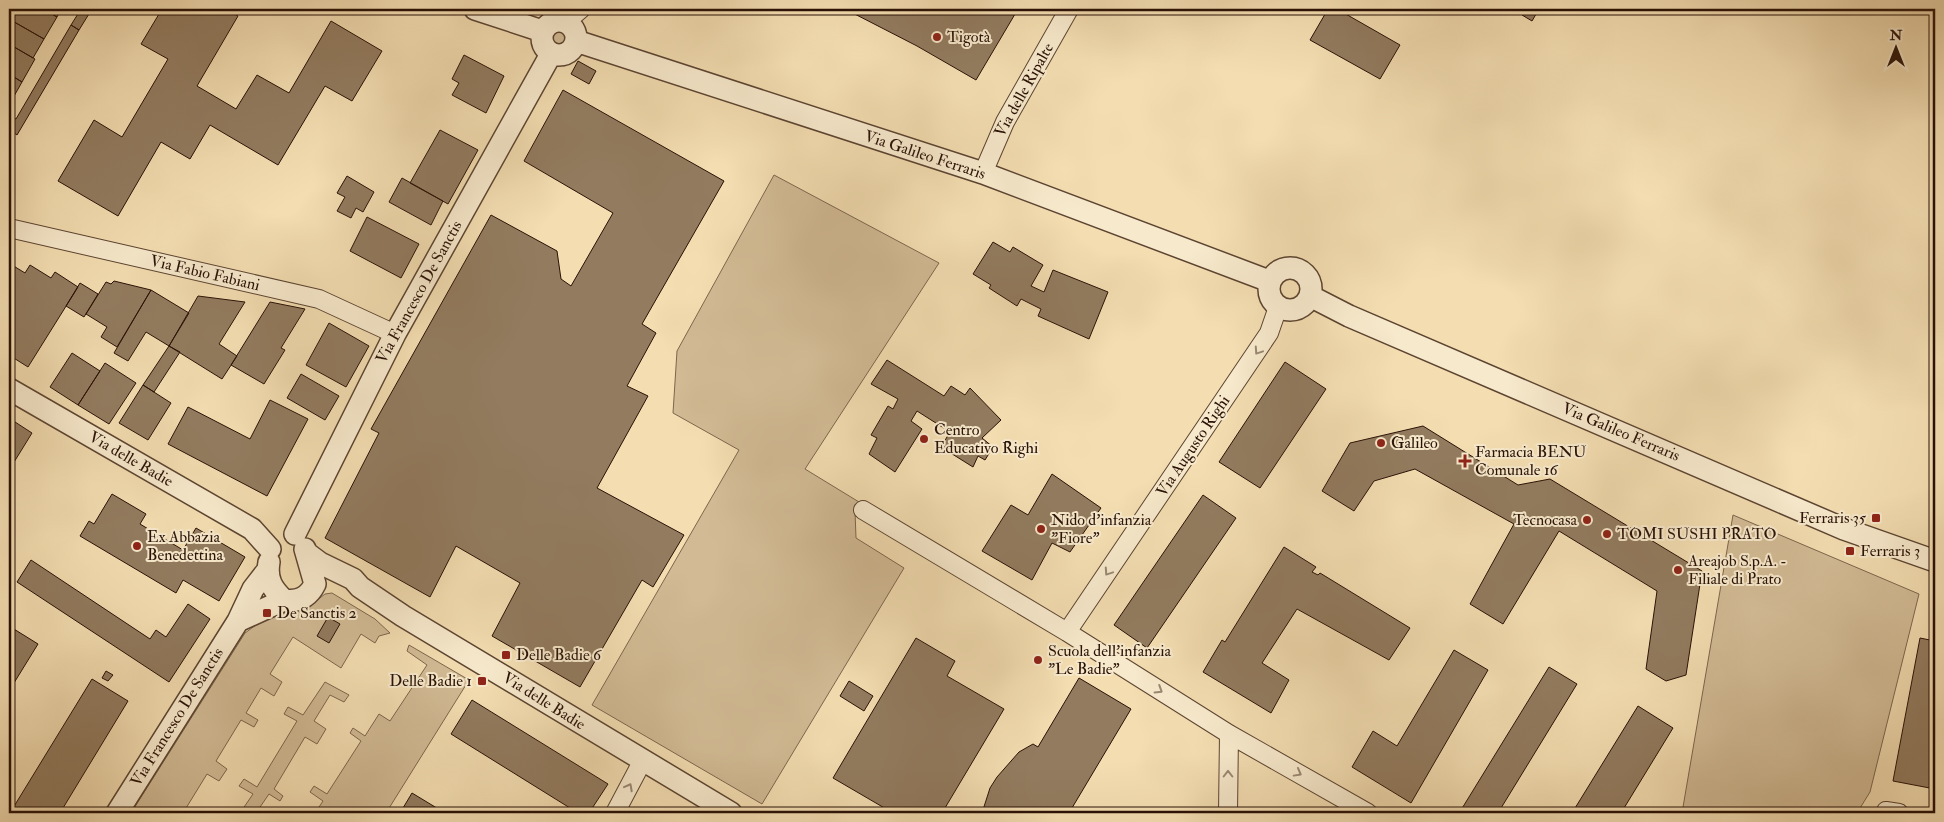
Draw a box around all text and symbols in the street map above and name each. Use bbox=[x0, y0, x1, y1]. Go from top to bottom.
north arrow bbox=[1872, 22, 1922, 72]
place label: Tigotà bbox=[947, 27, 991, 47]
text: N bbox=[1889, 27, 1903, 44]
marker: Tigotà bbox=[931, 31, 943, 43]
street label: Via delle Ripalte bbox=[990, 39, 1059, 141]
street label: Via Galileo Ferraris bbox=[862, 126, 988, 184]
street label: Via Francesco De Sanctis bbox=[371, 217, 467, 367]
street label: Via Fabio Fabiani bbox=[148, 251, 262, 295]
one-way arrow bbox=[1255, 345, 1264, 354]
street label: Via Augusto Righi bbox=[1152, 391, 1234, 501]
street label: Via Galileo Ferraris bbox=[1559, 398, 1683, 466]
place label: Centro Educativo Righi bbox=[934, 420, 1038, 458]
street label: Via delle Badie bbox=[85, 427, 177, 491]
marker: Centro Educativo Righi bbox=[918, 433, 930, 445]
place label: Galileo bbox=[1391, 433, 1438, 453]
marker: Galileo bbox=[1375, 437, 1387, 449]
place label: Farmacia BENU Comunale 16 bbox=[1475, 442, 1587, 480]
marker: Farmacia BENU Comunale 16 bbox=[1459, 455, 1471, 467]
place label: Ferraris 35 bbox=[1799, 508, 1866, 528]
place label: Nido d'infanzia "Fiore" bbox=[1051, 510, 1152, 548]
place label: Tecnocasa bbox=[1513, 510, 1577, 530]
marker: Ferraris 35 bbox=[1870, 512, 1882, 524]
marker: Tecnocasa bbox=[1581, 514, 1593, 526]
marker: Nido d'infanzia "Fiore" bbox=[1035, 523, 1047, 535]
place label: TOMI SUSHI PRATO bbox=[1617, 524, 1777, 544]
place label: Ex Abbazia Benedettina bbox=[147, 527, 224, 565]
marker: TOMI SUSHI PRATO bbox=[1601, 528, 1613, 540]
marker: Ex Abbazia Benedettina bbox=[131, 540, 143, 552]
place label: Ferraris 3 bbox=[1860, 541, 1920, 561]
marker: Ferraris 3 bbox=[1844, 545, 1856, 557]
place label: Areajob S.p.A. - Filiale di Prato bbox=[1687, 551, 1787, 589]
marker: Areajob S.p.A. - Filiale di Prato bbox=[1672, 564, 1684, 576]
one-way arrow bbox=[1105, 566, 1114, 576]
place label: De Sanctis 2 bbox=[277, 603, 357, 623]
marker: De Sanctis 2 bbox=[261, 607, 273, 619]
place label: Scuola dell'infanzia "Le Badie" bbox=[1048, 641, 1172, 679]
street label: Via Francesco De Sanctis bbox=[126, 644, 228, 790]
place label: Delle Badie 6 bbox=[516, 645, 602, 665]
marker: Delle Badie 6 bbox=[500, 649, 512, 661]
marker: Scuola dell'infanzia "Le Badie" bbox=[1032, 654, 1044, 666]
street label: Via delle Badie bbox=[499, 668, 589, 735]
place label: Delle Badie 1 bbox=[389, 671, 472, 691]
marker: Delle Badie 1 bbox=[476, 675, 488, 687]
one-way arrow bbox=[1153, 683, 1162, 693]
one-way arrow bbox=[1292, 767, 1301, 777]
one-way arrow bbox=[1223, 770, 1233, 778]
one-way arrow bbox=[623, 783, 633, 792]

